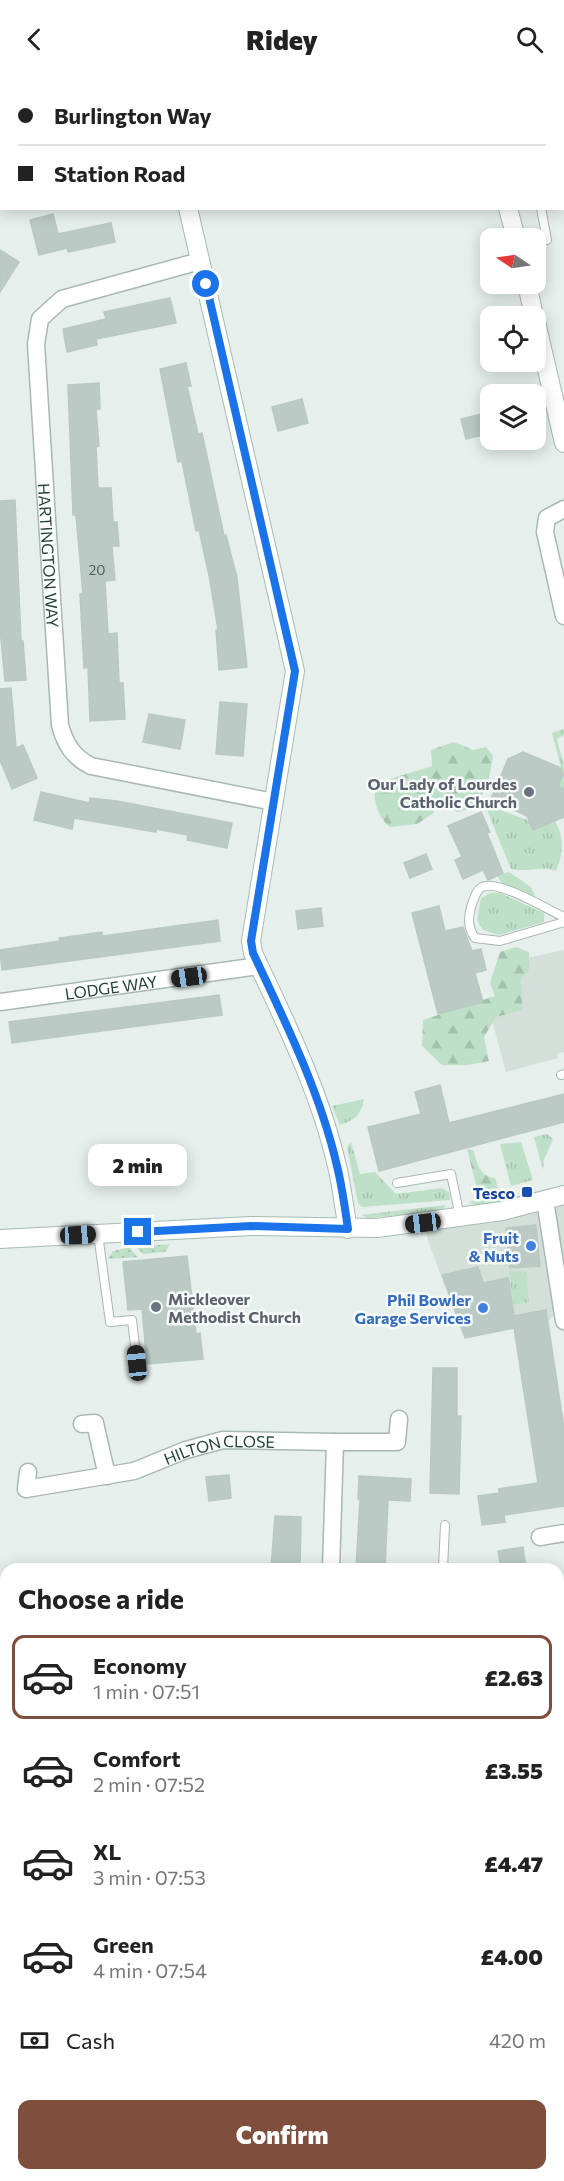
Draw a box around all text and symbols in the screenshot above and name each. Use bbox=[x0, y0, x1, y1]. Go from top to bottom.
icon: back bbox=[18, 23, 51, 56]
text: Ridey bbox=[246, 23, 318, 56]
icon: search bbox=[513, 23, 546, 56]
text: Burlington Way bbox=[54, 102, 212, 129]
text: Station Road bbox=[54, 160, 185, 187]
north arrow bbox=[480, 228, 546, 294]
map controls bbox=[480, 228, 546, 450]
route start bbox=[192, 270, 219, 297]
button: locate bbox=[480, 306, 546, 372]
button: layers bbox=[480, 384, 546, 450]
street label: HARTINGTON WAY bbox=[35, 482, 63, 629]
house number: 20 bbox=[89, 561, 105, 578]
place label: Our Lady of Lourdes Catholic Church bbox=[368, 774, 517, 811]
marker: Our Lady of Lourdes Catholic Church bbox=[522, 785, 536, 799]
car bbox=[170, 966, 208, 988]
street label: LODGE WAY bbox=[63, 971, 159, 1002]
callout: 2 min bbox=[88, 1145, 188, 1187]
text: 2 min bbox=[112, 1153, 163, 1177]
place label: Tesco bbox=[473, 1183, 515, 1202]
marker: Tesco bbox=[520, 1185, 534, 1199]
car bbox=[404, 1212, 442, 1234]
route end bbox=[124, 1218, 151, 1245]
car bbox=[60, 1225, 96, 1245]
place label: Fruit & Nuts bbox=[468, 1228, 519, 1265]
marker: Fruit & Nuts bbox=[524, 1239, 538, 1253]
place label: Mickleover Methodist Church bbox=[168, 1289, 301, 1326]
place label: Phil Bowler Garage Services bbox=[355, 1290, 471, 1327]
marker: Mickleover Methodist Church bbox=[149, 1300, 163, 1314]
marker: Phil Bowler Garage Services bbox=[476, 1301, 490, 1315]
car bbox=[126, 1344, 148, 1382]
street label: HILTON CLOSE bbox=[161, 1431, 275, 1468]
text: Choose a ride bbox=[18, 1582, 184, 1615]
icon: car bbox=[21, 1650, 75, 1704]
text: Economy bbox=[93, 1652, 187, 1679]
text: £2.63 bbox=[484, 1664, 543, 1691]
text: 1 min · 07:51 bbox=[93, 1679, 200, 1703]
icon: car bbox=[21, 1743, 75, 1797]
text: Comfort bbox=[93, 1745, 181, 1772]
text: £3.55 bbox=[485, 1757, 543, 1784]
text: 2 min · 07:52 bbox=[93, 1772, 205, 1796]
icon: car bbox=[21, 1836, 75, 1890]
text: XL bbox=[93, 1838, 121, 1865]
text: £4.47 bbox=[484, 1850, 543, 1877]
text: 3 min · 07:53 bbox=[93, 1865, 206, 1889]
icon: car bbox=[21, 1929, 75, 1983]
text: Green bbox=[93, 1931, 154, 1958]
text: £4.00 bbox=[480, 1943, 543, 1970]
text: 4 min · 07:54 bbox=[93, 1958, 207, 1982]
icon: cash bbox=[18, 2024, 51, 2057]
text: Cash bbox=[66, 2027, 115, 2054]
text: 420 m bbox=[489, 2028, 546, 2052]
button: Confirm bbox=[18, 2100, 546, 2169]

